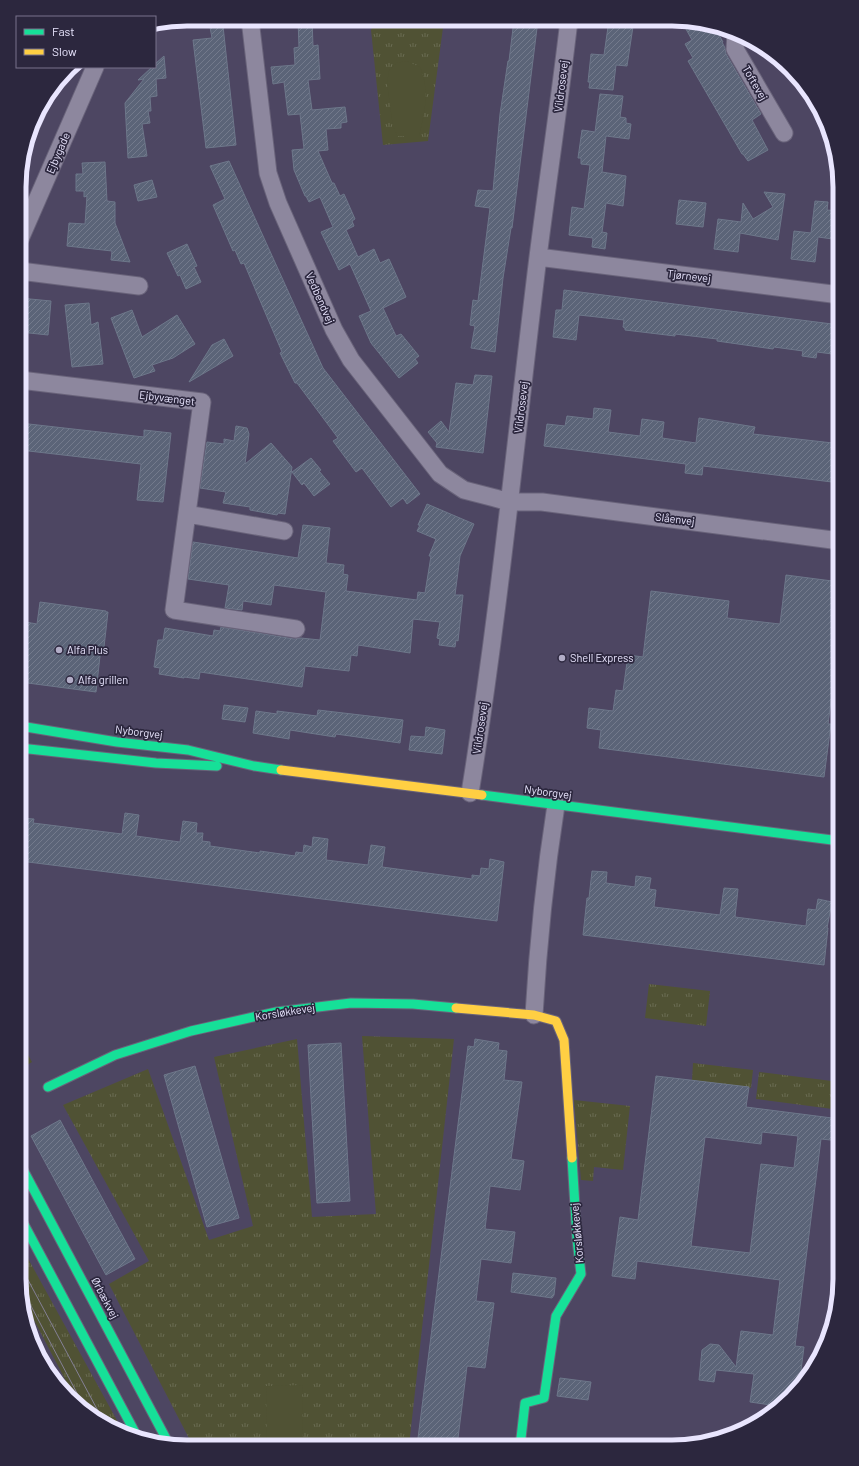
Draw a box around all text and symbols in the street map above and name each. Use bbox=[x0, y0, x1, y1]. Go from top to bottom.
legend bbox=[16, 16, 156, 68]
text: Fast bbox=[52, 24, 75, 38]
text: Slow bbox=[52, 44, 77, 58]
street label: Vildrosevej bbox=[551, 59, 570, 113]
street label: Toftevej bbox=[740, 63, 771, 103]
street label: Ejbygade bbox=[43, 130, 72, 175]
street label: Tjørnevej bbox=[666, 266, 712, 285]
street label: Vedbendvej bbox=[303, 270, 338, 326]
street label: Vildrosevej bbox=[511, 380, 530, 434]
street label: Ejbyvænget bbox=[138, 388, 196, 407]
street label: Slåenvej bbox=[655, 510, 696, 527]
place label: Alfa Plus bbox=[67, 643, 108, 656]
marker: Alfa Plus bbox=[54, 645, 64, 655]
place label: Shell Express bbox=[570, 651, 634, 664]
marker: Shell Express bbox=[557, 653, 567, 663]
place label: Alfa grillen bbox=[78, 673, 128, 686]
marker: Alfa grillen bbox=[65, 675, 75, 685]
street label: Vildrosevej bbox=[469, 701, 490, 755]
street label: Nyborgvej bbox=[115, 722, 164, 741]
street label: Nyborgvej bbox=[523, 782, 573, 801]
street label: Korsløkkevej bbox=[254, 1000, 316, 1023]
street label: Korsløkkevej bbox=[567, 1202, 586, 1264]
street label: Ørbækvej bbox=[89, 1275, 122, 1321]

